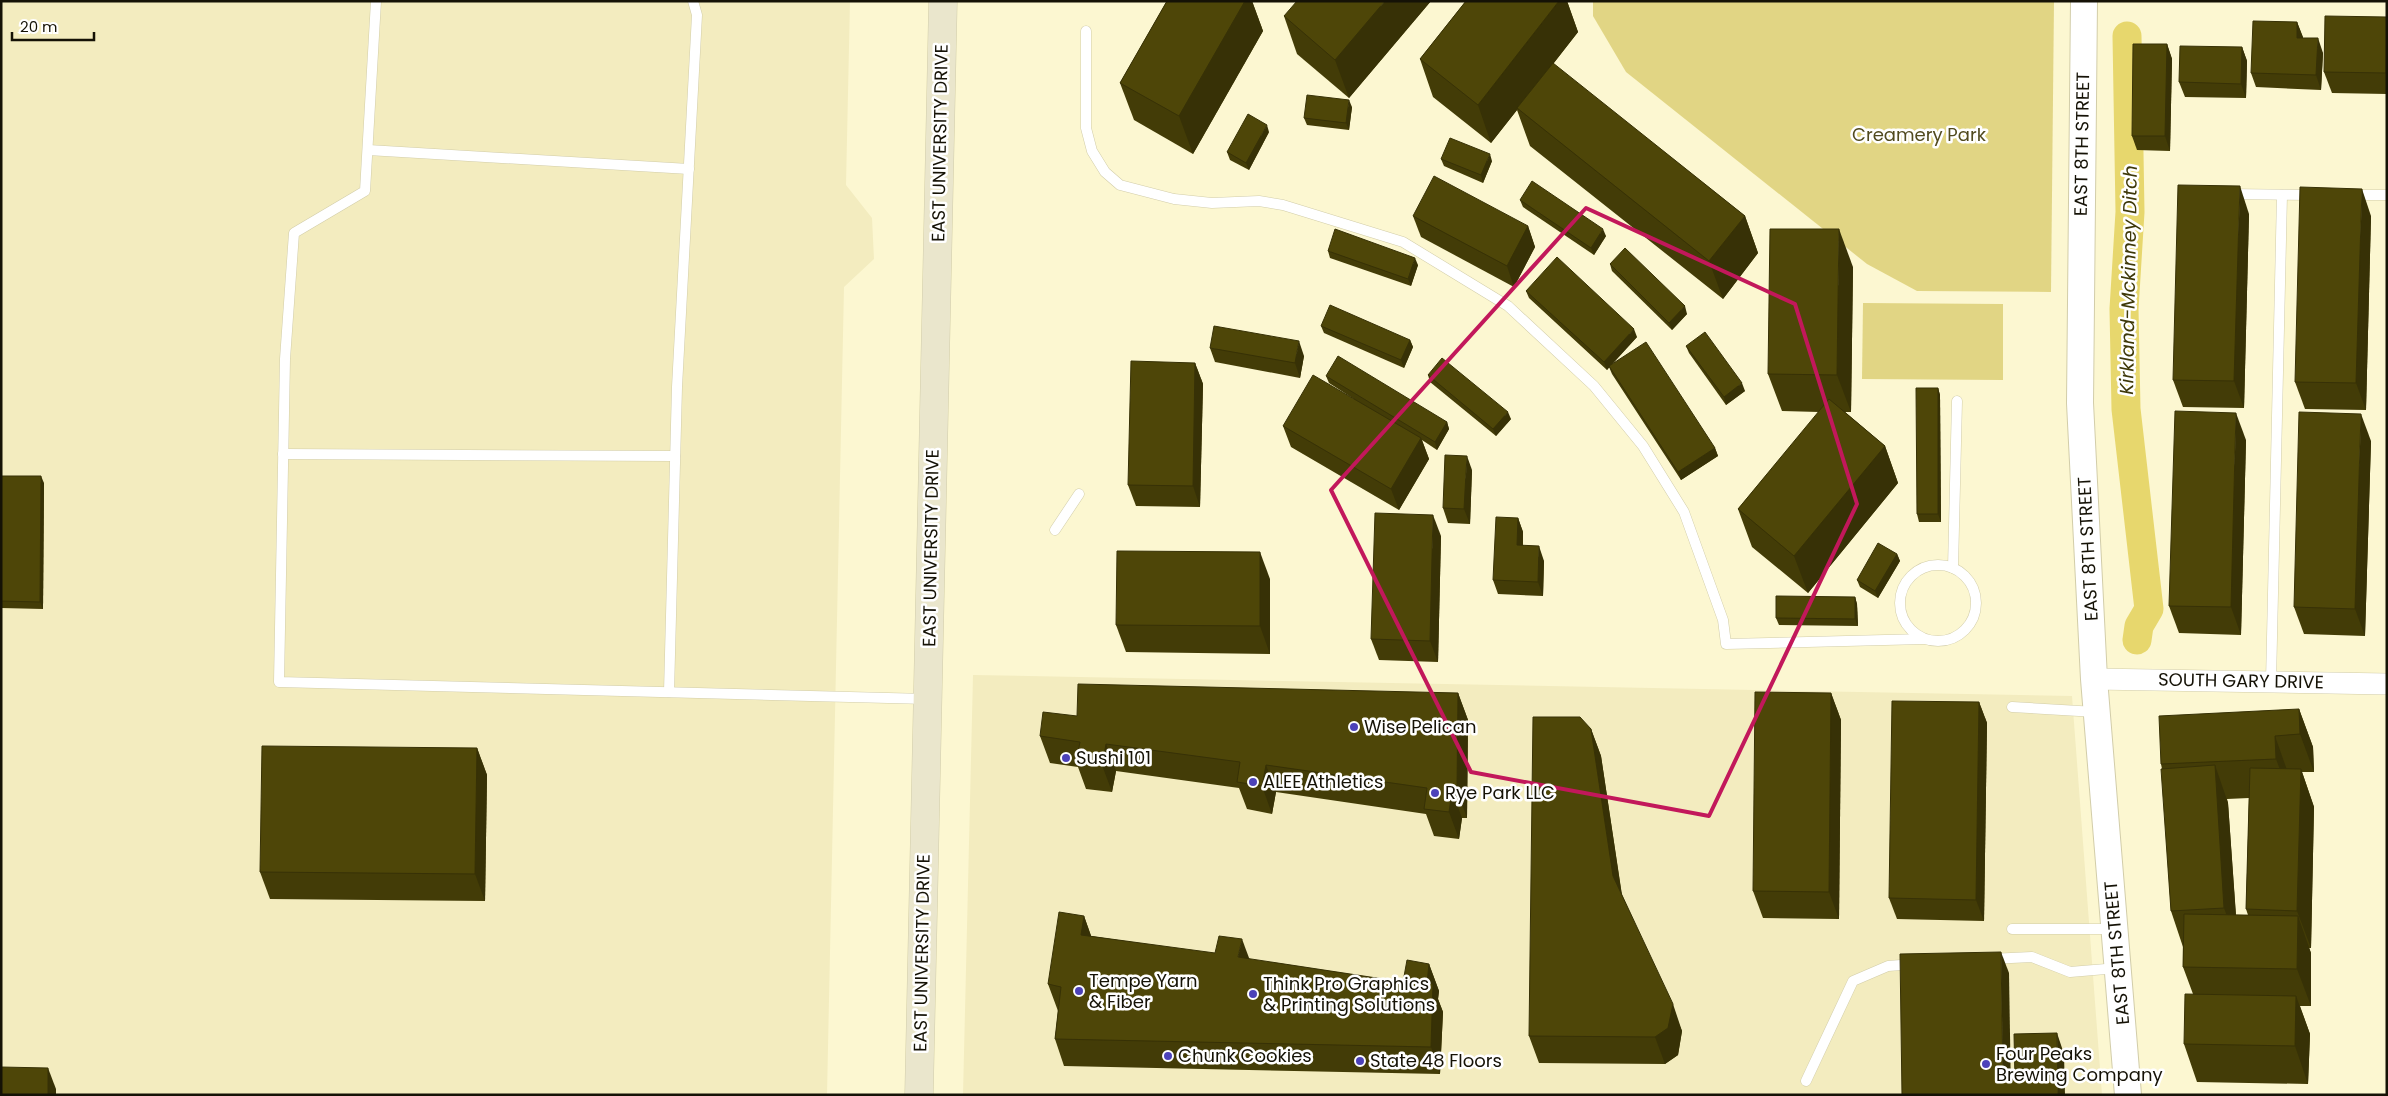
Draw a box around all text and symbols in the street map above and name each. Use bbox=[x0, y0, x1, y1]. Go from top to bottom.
scale bar bbox=[12, 10, 95, 42]
text: 20 m bbox=[20, 16, 58, 37]
street label: EAST UNIVERSITY DRIVE bbox=[925, 44, 954, 242]
street label: EAST 8TH STREET bbox=[2068, 71, 2095, 216]
park label: Creamery Park bbox=[1852, 122, 1987, 147]
water label: Kirkland-Mckinney Ditch bbox=[2113, 165, 2144, 395]
street label: EAST UNIVERSITY DRIVE bbox=[916, 449, 945, 647]
street label: EAST 8TH STREET bbox=[2071, 476, 2104, 622]
street label: SOUTH GARY DRIVE bbox=[2158, 667, 2324, 694]
place label: Wise Pelican bbox=[1364, 714, 1476, 739]
marker: Wise Pelican bbox=[1348, 721, 1360, 733]
place label: Sushi 101 bbox=[1076, 745, 1151, 770]
marker: Sushi 101 bbox=[1060, 752, 1072, 764]
place label: ALEE Athletics bbox=[1263, 769, 1383, 794]
marker: ALEE Athletics bbox=[1247, 776, 1259, 788]
place label: Rye Park LLC bbox=[1445, 780, 1555, 805]
marker: Rye Park LLC bbox=[1429, 787, 1441, 799]
street label: EAST UNIVERSITY DRIVE bbox=[907, 854, 936, 1052]
street label: EAST 8TH STREET bbox=[2098, 880, 2135, 1026]
place label: Tempe Yarn & Fiber bbox=[1089, 968, 1198, 1014]
place label: Think Pro Graphics & Printing Solutions bbox=[1263, 971, 1435, 1017]
marker: Tempe Yarn & Fiber bbox=[1073, 985, 1085, 997]
marker: Think Pro Graphics & Printing Solutions bbox=[1247, 988, 1259, 1000]
place label: Four Peaks Brewing Company bbox=[1996, 1041, 2163, 1087]
place label: Chunk Cookies bbox=[1178, 1043, 1312, 1068]
place label: State 48 Floors bbox=[1370, 1048, 1502, 1073]
marker: Chunk Cookies bbox=[1162, 1050, 1174, 1062]
marker: State 48 Floors bbox=[1354, 1055, 1366, 1067]
marker: Four Peaks Brewing Company bbox=[1980, 1058, 1992, 1070]

